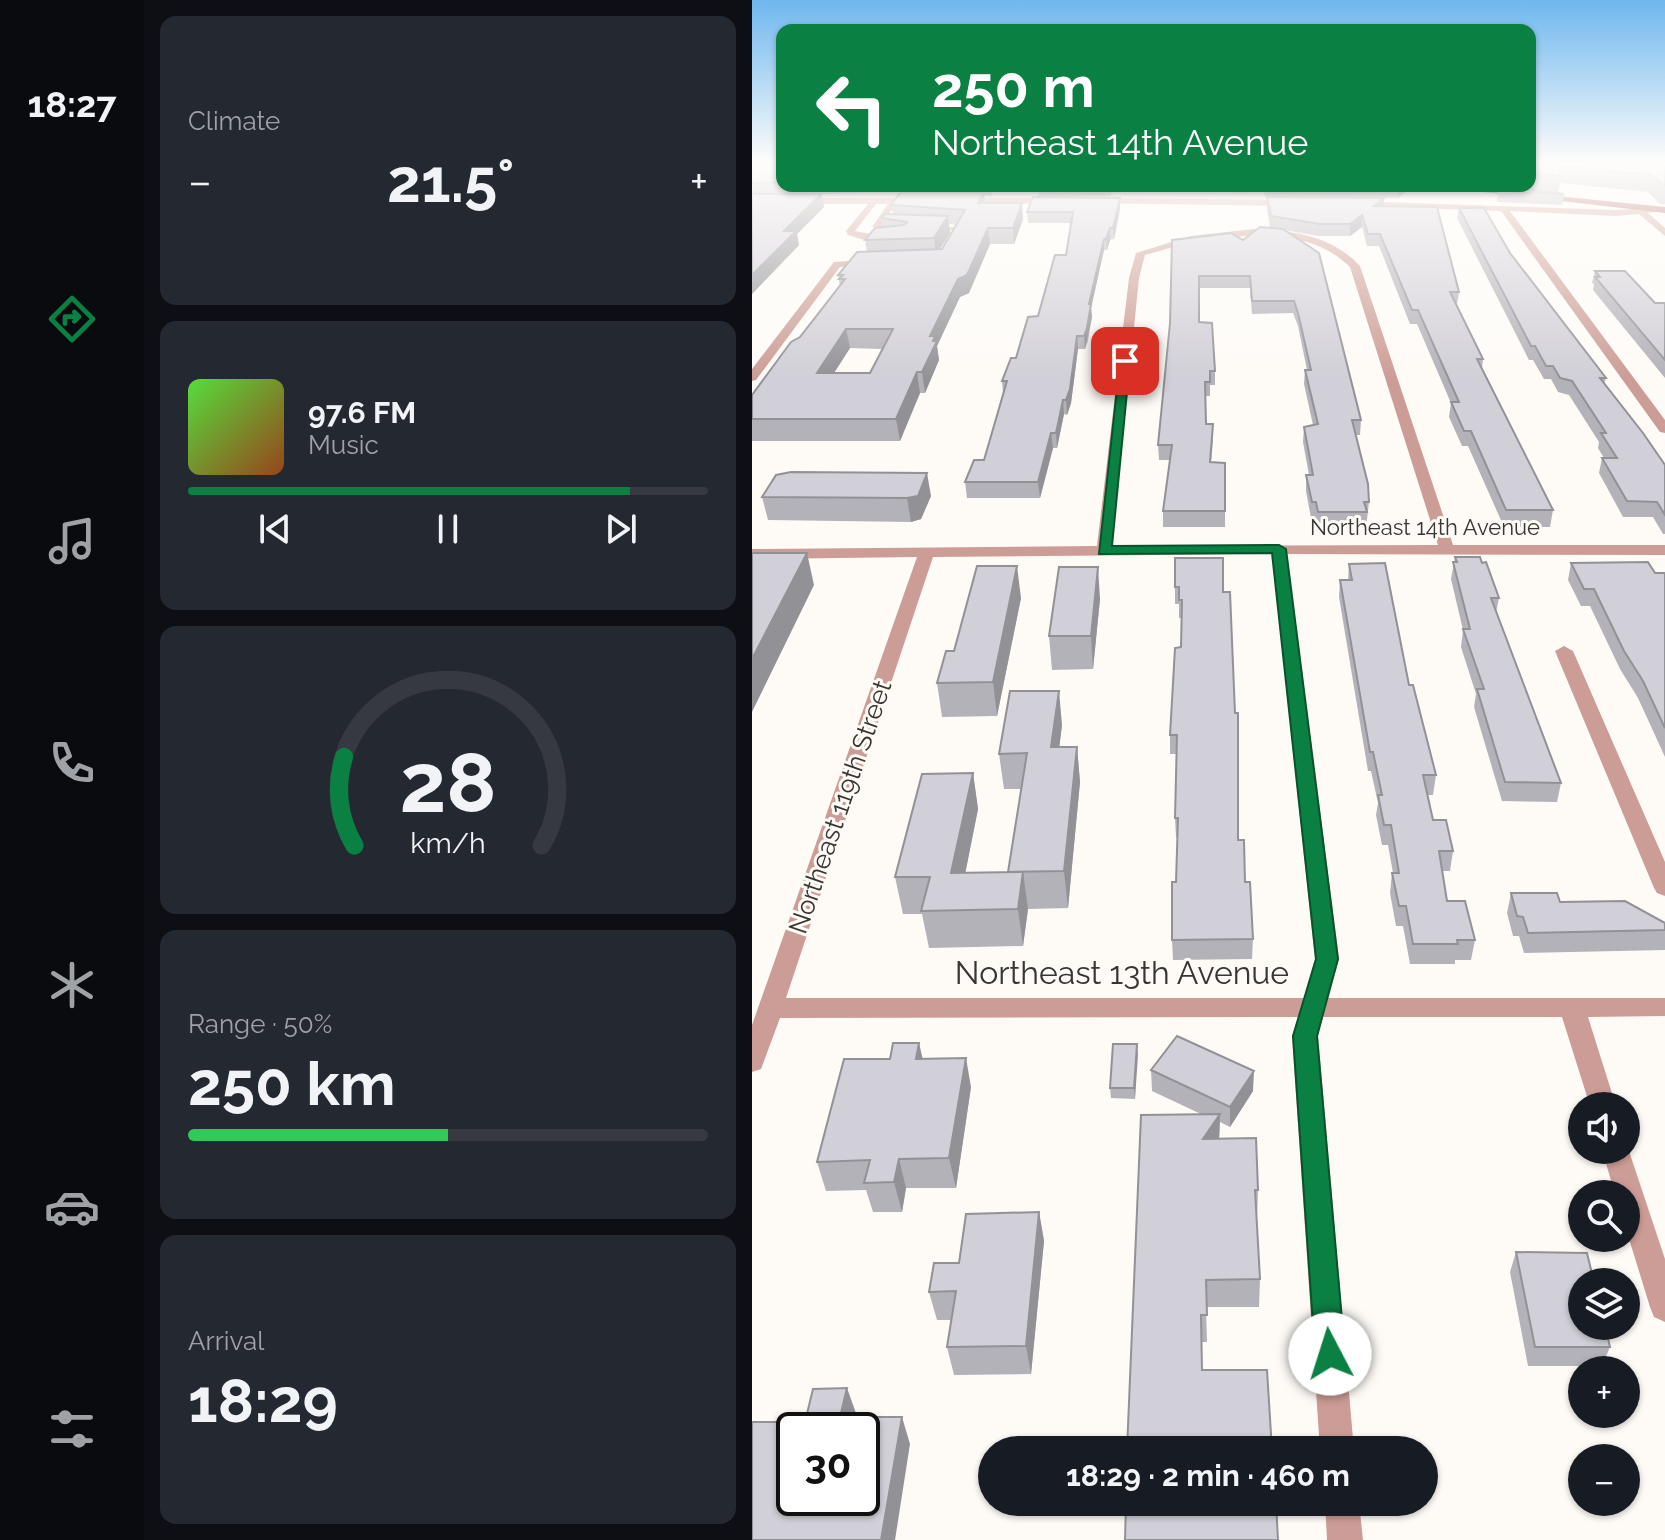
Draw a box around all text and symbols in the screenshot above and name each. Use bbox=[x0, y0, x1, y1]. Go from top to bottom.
text: 250 m bbox=[932, 54, 1095, 120]
icon: left bbox=[800, 56, 904, 160]
text: 18:27 bbox=[28, 83, 116, 125]
text: Climate bbox=[188, 106, 280, 136]
text: Northeast 14th Avenue bbox=[932, 121, 1308, 163]
text: 21.5° bbox=[387, 146, 514, 216]
text: − bbox=[188, 156, 212, 207]
text: + bbox=[690, 156, 708, 207]
icon: directions bbox=[44, 291, 100, 347]
pin bbox=[1091, 327, 1159, 395]
icon: arrive bbox=[1103, 339, 1147, 383]
text: 97.6 FM bbox=[308, 395, 416, 430]
text: Music bbox=[308, 430, 379, 460]
icon: previous bbox=[253, 507, 297, 551]
icon: pause bbox=[426, 507, 470, 551]
icon: next bbox=[599, 507, 643, 551]
icon: music bbox=[44, 513, 100, 569]
street label: Northeast 14th Avenue bbox=[1310, 514, 1540, 540]
street label: Northeast 119th Street bbox=[783, 676, 898, 938]
text: 28 bbox=[399, 734, 497, 831]
icon: phone bbox=[44, 735, 100, 791]
text: km/h bbox=[410, 826, 486, 860]
street label: Northeast 13th Avenue bbox=[955, 954, 1289, 991]
icon: climate bbox=[44, 957, 100, 1013]
text: Range · 50% bbox=[188, 1009, 332, 1039]
text: 250 km bbox=[188, 1049, 396, 1119]
map controls bbox=[1568, 1092, 1640, 1516]
button: sound bbox=[1568, 1092, 1640, 1164]
icon: car bbox=[44, 1179, 100, 1235]
button: search bbox=[1568, 1180, 1640, 1252]
button: layers bbox=[1568, 1268, 1640, 1340]
position arrow bbox=[1288, 1312, 1372, 1396]
text: Arrival bbox=[188, 1326, 264, 1356]
button: + bbox=[1568, 1356, 1640, 1428]
text: 18:29 bbox=[188, 1366, 338, 1436]
icon: filters bbox=[44, 1401, 100, 1457]
speed limit sign: 30 bbox=[776, 1412, 880, 1516]
button: − bbox=[1568, 1444, 1640, 1516]
text: 18:29 · 2 min · 460 m bbox=[1066, 1458, 1350, 1493]

